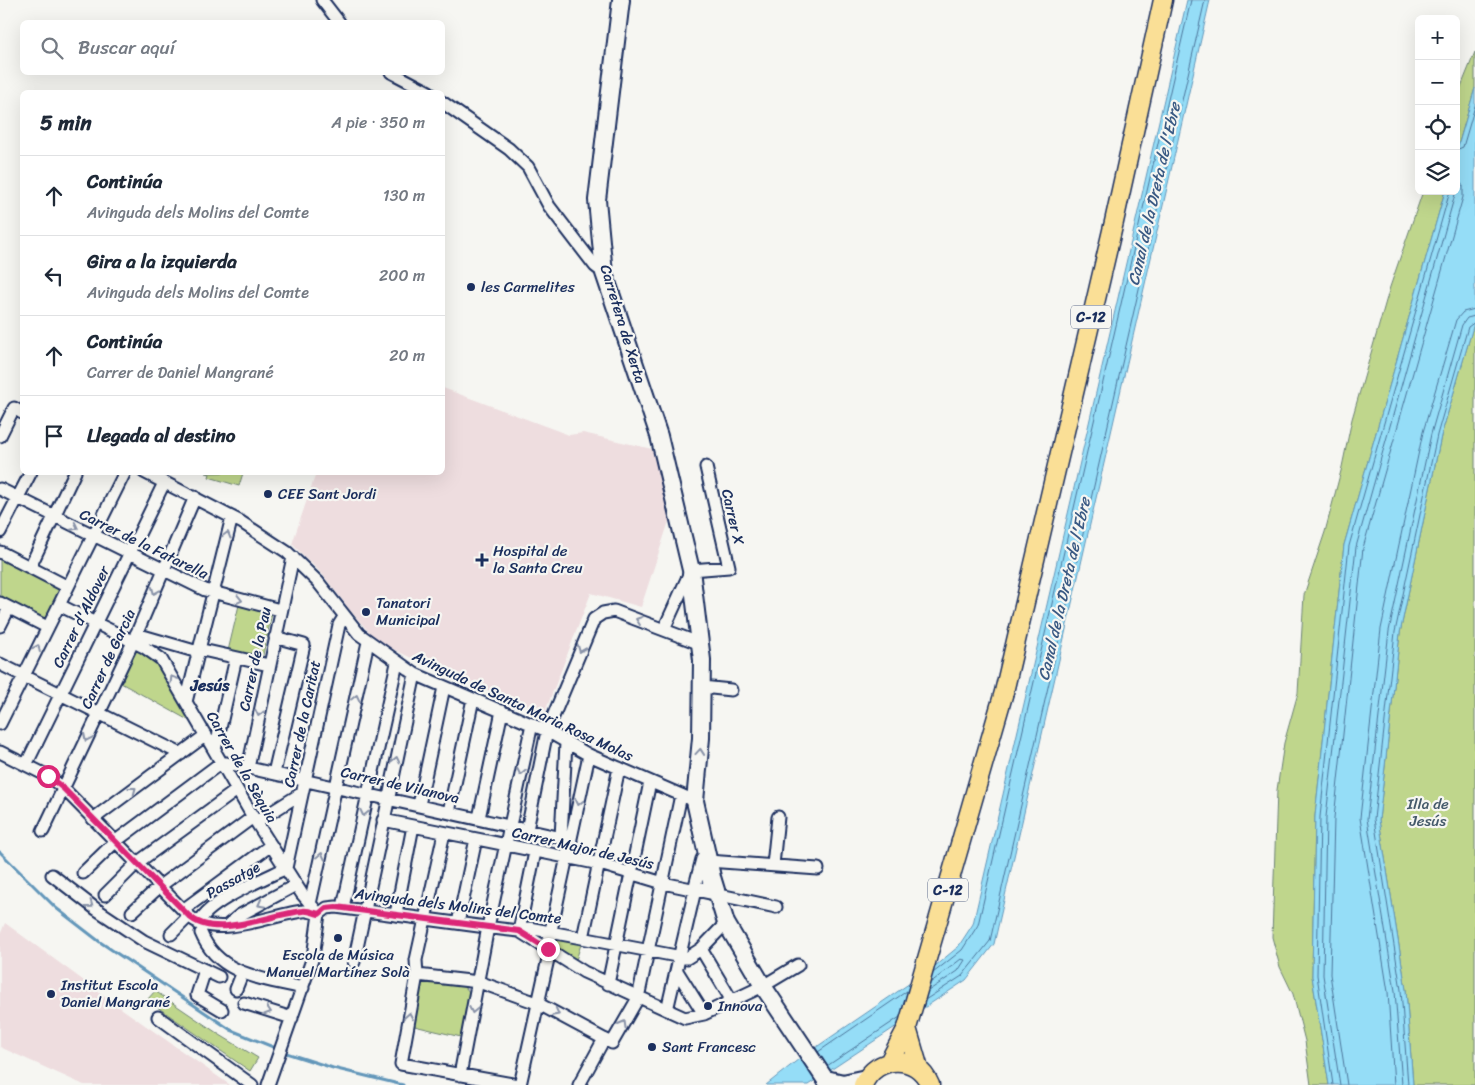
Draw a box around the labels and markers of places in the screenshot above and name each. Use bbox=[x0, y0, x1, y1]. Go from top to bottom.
place label: les Carmelites bbox=[481, 274, 575, 300]
marker: les Carmelites bbox=[465, 281, 477, 293]
place label: CEE Sant Jordi bbox=[278, 481, 377, 507]
marker: CEE Sant Jordi bbox=[262, 488, 274, 500]
place label: Hospital de la Santa Creu bbox=[493, 538, 582, 581]
marker: Hospital de la Santa Creu bbox=[475, 553, 489, 567]
place label: Tanatori Municipal bbox=[376, 590, 441, 633]
marker: Tanatori Municipal bbox=[360, 606, 372, 618]
marker: Escola de Música Manuel Martínez Solà bbox=[332, 932, 344, 944]
place label: Escola de Música Manuel Martínez Solà bbox=[266, 942, 410, 985]
place label: Institut Escola Daniel Mangrané bbox=[60, 972, 170, 1015]
marker: Institut Escola Daniel Mangrané bbox=[45, 988, 57, 1000]
place label: Innova bbox=[717, 993, 763, 1019]
marker: Innova bbox=[702, 1000, 714, 1012]
place label: Sant Francesc bbox=[662, 1034, 756, 1060]
marker: Sant Francesc bbox=[646, 1041, 658, 1053]

